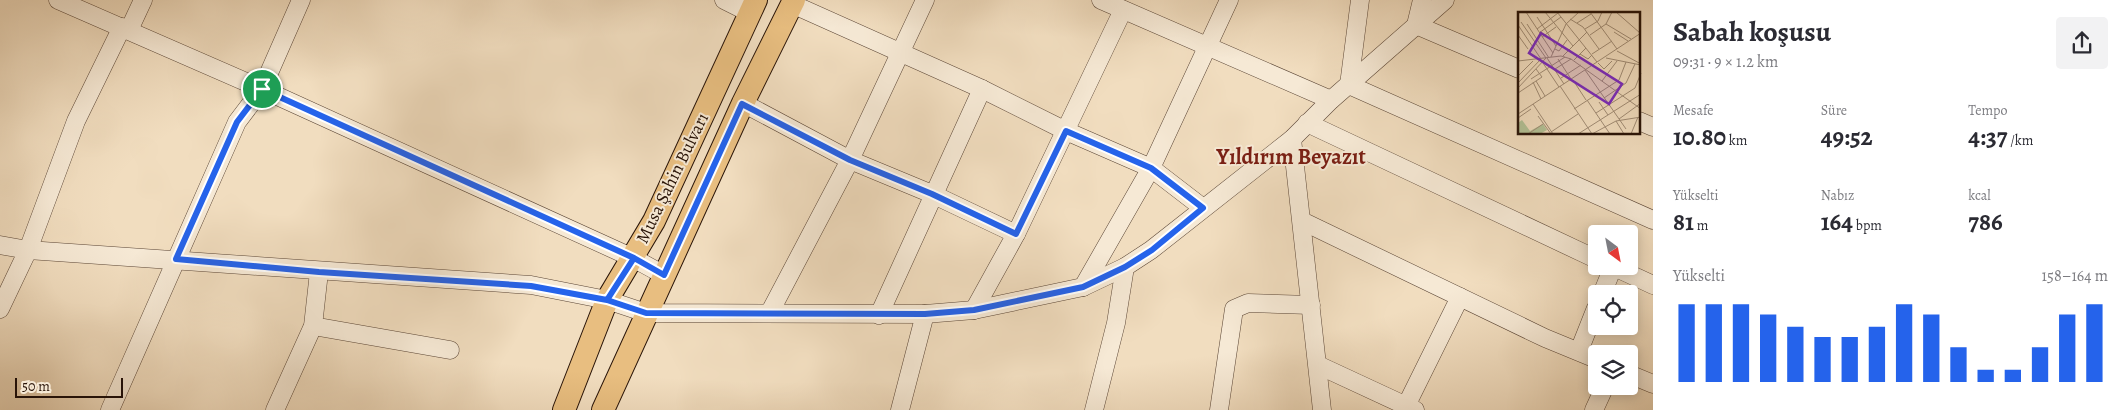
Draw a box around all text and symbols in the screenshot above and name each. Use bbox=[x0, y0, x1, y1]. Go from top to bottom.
inset map bbox=[1518, 12, 1640, 135]
text: Sabah koşusu bbox=[1673, 13, 1831, 51]
button: share bbox=[2056, 17, 2108, 69]
text: 09:31 · 9 × 1.2 km bbox=[1673, 51, 1778, 73]
pin bbox=[241, 68, 283, 110]
icon: arrive bbox=[248, 75, 276, 103]
text: Mesafe bbox=[1673, 101, 1714, 120]
text: Süre bbox=[1821, 101, 1847, 120]
text: Tempo bbox=[1968, 101, 2007, 120]
street label: Musa Şahin Bulvarı bbox=[630, 109, 714, 247]
text: 10.80 bbox=[1673, 120, 1726, 154]
text: 49:52 bbox=[1821, 120, 1873, 154]
text: 4:37 bbox=[1968, 120, 2007, 154]
text: km bbox=[1726, 131, 1747, 150]
text: /km bbox=[2007, 131, 2033, 150]
district label: Yıldırım Beyazıt bbox=[1215, 142, 1366, 172]
text: Yükselti bbox=[1673, 186, 1719, 205]
text: Nabız bbox=[1821, 186, 1854, 205]
text: kcal bbox=[1968, 186, 1991, 205]
text: 81 bbox=[1673, 205, 1694, 239]
text: 164 bbox=[1821, 205, 1853, 239]
text: 786 bbox=[1968, 205, 2003, 239]
text: m bbox=[1694, 216, 1708, 235]
text: bpm bbox=[1853, 216, 1882, 235]
north arrow bbox=[1588, 225, 1638, 275]
map controls bbox=[1588, 225, 1638, 395]
text: Yükselti bbox=[1673, 265, 1725, 287]
text: 158–164 m bbox=[2042, 265, 2108, 287]
button: locate bbox=[1588, 285, 1638, 335]
button: layers bbox=[1588, 345, 1638, 395]
scale bar bbox=[15, 375, 122, 398]
text: 50 m bbox=[22, 377, 50, 396]

